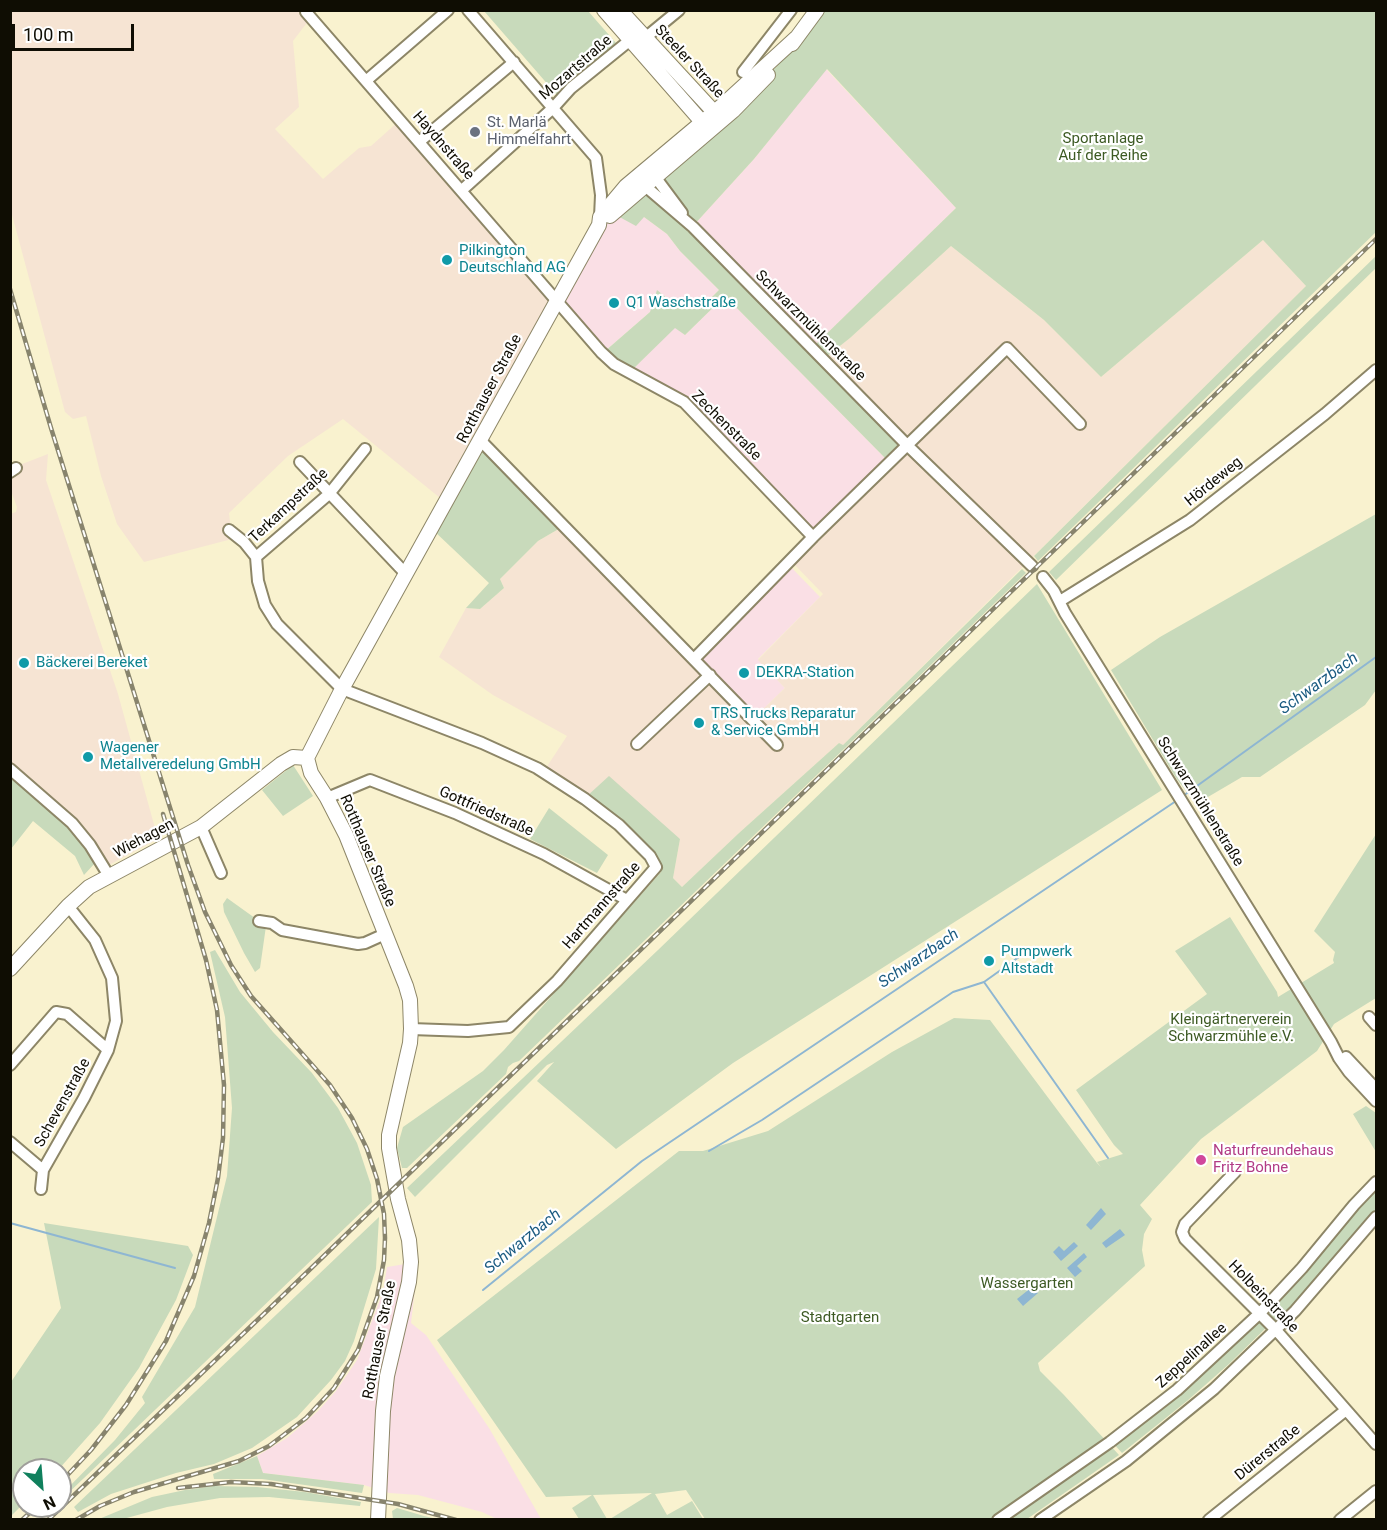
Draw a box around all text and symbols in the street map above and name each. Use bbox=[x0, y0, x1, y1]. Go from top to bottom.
scale bar bbox=[15, 12, 136, 50]
street label: Steeler Straße bbox=[650, 22, 728, 102]
text: 100 m bbox=[23, 24, 74, 45]
street label: Mozartstraße bbox=[536, 32, 616, 104]
street label: Haydnstraße bbox=[408, 108, 478, 184]
place label: St. Marlä Himmelfahrt bbox=[487, 114, 571, 149]
marker: St. Marlä Himmelfahrt bbox=[468, 125, 482, 139]
park label: Sportanlage Auf der Reihe bbox=[1058, 130, 1148, 165]
place label: Pilkington Deutschland AG bbox=[459, 242, 566, 277]
marker: Pilkington Deutschland AG bbox=[440, 253, 454, 267]
street label: Schwarzmühlenstraße bbox=[751, 267, 869, 385]
place label: Q1 Waschstraße bbox=[626, 294, 736, 312]
marker: Q1 Waschstraße bbox=[607, 296, 621, 310]
street label: Rotthauser Straße bbox=[454, 332, 526, 446]
street label: Zechenstraße bbox=[687, 387, 765, 465]
street label: Hördeweg bbox=[1182, 454, 1246, 510]
street label: Terkampstraße bbox=[246, 465, 332, 547]
water label: Schwarzbach bbox=[1276, 649, 1362, 719]
place label: Bäckerei Bereket bbox=[36, 654, 148, 672]
marker: Bäckerei Bereket bbox=[17, 656, 31, 670]
place label: DEKRA-Station bbox=[756, 664, 854, 682]
marker: DEKRA-Station bbox=[737, 666, 751, 680]
place label: TRS Trucks Reparatur & Service GmbH bbox=[711, 705, 855, 740]
marker: TRS Trucks Reparatur & Service GmbH bbox=[692, 716, 706, 730]
street label: Schwarzmühlenstraße bbox=[1153, 734, 1247, 870]
place label: Wagener Metallveredelung GmbH bbox=[100, 739, 261, 774]
marker: Wagener Metallveredelung GmbH bbox=[81, 750, 95, 764]
street label: Gottfriedstraße bbox=[436, 783, 536, 841]
street label: Rotthauser Straße bbox=[335, 792, 399, 910]
street label: Wiehagen bbox=[111, 816, 177, 862]
street label: Hartmannstraße bbox=[559, 859, 645, 953]
water label: Schwarzbach bbox=[875, 925, 963, 993]
place label: Pumpwerk Altstadt bbox=[1001, 943, 1072, 978]
marker: Pumpwerk Altstadt bbox=[982, 954, 996, 968]
park label: Kleingärtnerverein Schwarzmühle e.V. bbox=[1168, 1011, 1294, 1046]
street label: Schevenstraße bbox=[31, 1055, 95, 1151]
place label: Naturfreundehaus Fritz Bohne bbox=[1213, 1142, 1334, 1177]
marker: Naturfreundehaus Fritz Bohne bbox=[1194, 1153, 1208, 1167]
water label: Schwarzbach bbox=[481, 1205, 565, 1279]
street label: Holbeinstraße bbox=[1224, 1257, 1302, 1337]
park label: Wassergarten bbox=[981, 1275, 1073, 1293]
street label: Rotthauser Straße bbox=[360, 1279, 400, 1401]
park label: Stadtgarten bbox=[801, 1309, 879, 1327]
street label: Zeppelinallee bbox=[1153, 1320, 1231, 1392]
street label: Dürerstraße bbox=[1232, 1421, 1304, 1485]
north arrow bbox=[12, 1458, 72, 1518]
text: N bbox=[40, 1492, 58, 1514]

